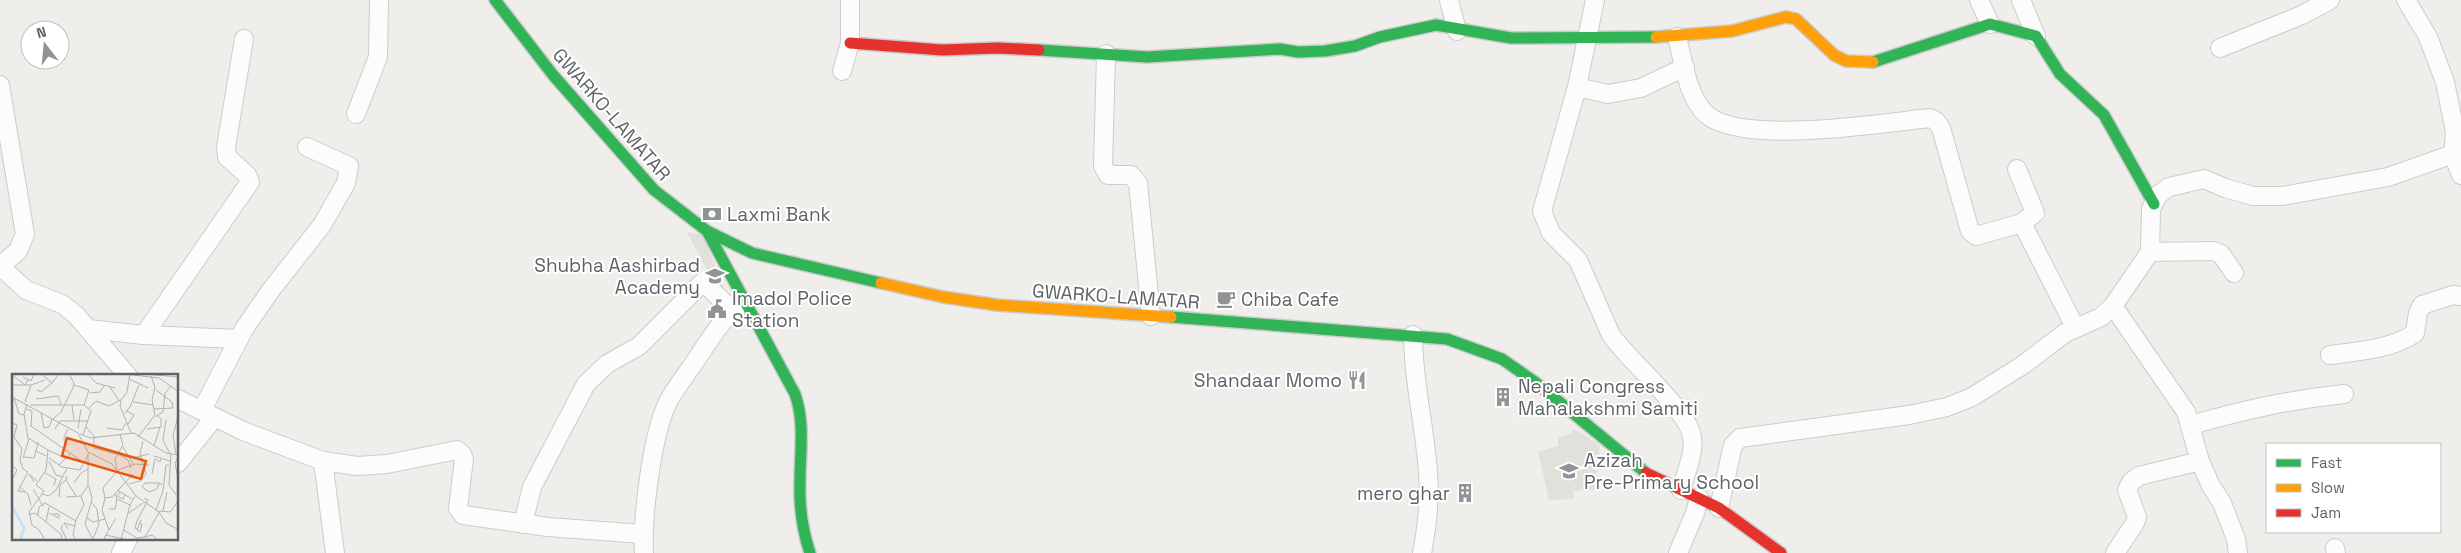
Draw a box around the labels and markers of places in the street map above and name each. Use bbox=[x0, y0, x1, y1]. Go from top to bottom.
place label: Laxmi Bank bbox=[727, 202, 831, 227]
bank icon: Laxmi Bank bbox=[701, 203, 723, 225]
place label: Shubha Aashirbad Academy bbox=[534, 253, 700, 300]
school or university icon: Shubha Aashirbad Academy bbox=[704, 265, 726, 287]
place label: Imadol Police Station bbox=[732, 286, 852, 333]
place label: Chiba Cafe bbox=[1241, 287, 1339, 312]
cafe icon: Chiba Cafe bbox=[1215, 288, 1237, 310]
public building icon: Imadol Police Station bbox=[706, 298, 728, 320]
place label: Shandaar Momo bbox=[1194, 368, 1342, 393]
restaurant icon: Shandaar Momo bbox=[1346, 369, 1368, 391]
place label: Nepali Congress Mahalakshmi Samiti bbox=[1518, 374, 1698, 421]
building icon: Nepali Congress Mahalakshmi Samiti bbox=[1492, 386, 1514, 408]
place label: Azizah Pre-Primary School bbox=[1584, 448, 1759, 495]
school or university icon: Azizah Pre-Primary School bbox=[1558, 460, 1580, 482]
place label: mero ghar bbox=[1357, 481, 1450, 506]
building icon: mero ghar bbox=[1454, 482, 1476, 504]

